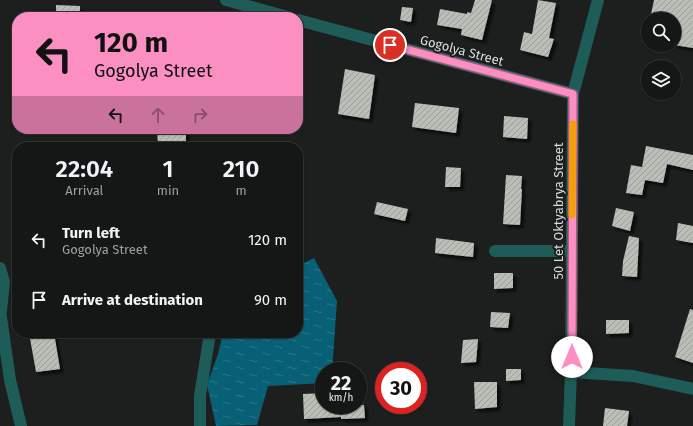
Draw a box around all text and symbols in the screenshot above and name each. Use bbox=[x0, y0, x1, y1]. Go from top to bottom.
map controls bbox=[641, 12, 681, 100]
button: search bbox=[641, 12, 681, 52]
text: 120 m bbox=[94, 26, 168, 59]
icon: left bbox=[28, 28, 80, 80]
pin bbox=[373, 28, 407, 62]
street label: Gogolya Street bbox=[419, 32, 505, 69]
icon: arrive bbox=[379, 34, 401, 56]
text: Gogolya Street bbox=[94, 60, 213, 82]
button: layers bbox=[641, 60, 681, 100]
icon: left bbox=[105, 104, 127, 126]
icon: ahead bbox=[147, 104, 169, 126]
icon: right bbox=[189, 104, 211, 126]
street label: 50 Let Oktyabrya Street bbox=[551, 142, 566, 279]
text: 22:04 bbox=[56, 155, 113, 183]
text: 1 bbox=[163, 155, 173, 183]
text: 210 bbox=[223, 155, 259, 183]
text: Arrival bbox=[65, 183, 103, 198]
text: min bbox=[157, 183, 179, 198]
text: m bbox=[236, 183, 247, 198]
text: Turn left bbox=[62, 224, 120, 242]
icon: left bbox=[28, 229, 50, 251]
text: 120 m bbox=[248, 231, 287, 249]
text: Gogolya Street bbox=[62, 242, 148, 257]
icon: arrive bbox=[28, 289, 50, 311]
text: Arrive at destination bbox=[62, 291, 203, 309]
text: 90 m bbox=[254, 291, 287, 309]
position arrow bbox=[551, 336, 593, 378]
speed limit sign: 30 bbox=[375, 362, 427, 414]
text: 22 bbox=[331, 371, 351, 395]
text: km/h bbox=[329, 392, 353, 404]

